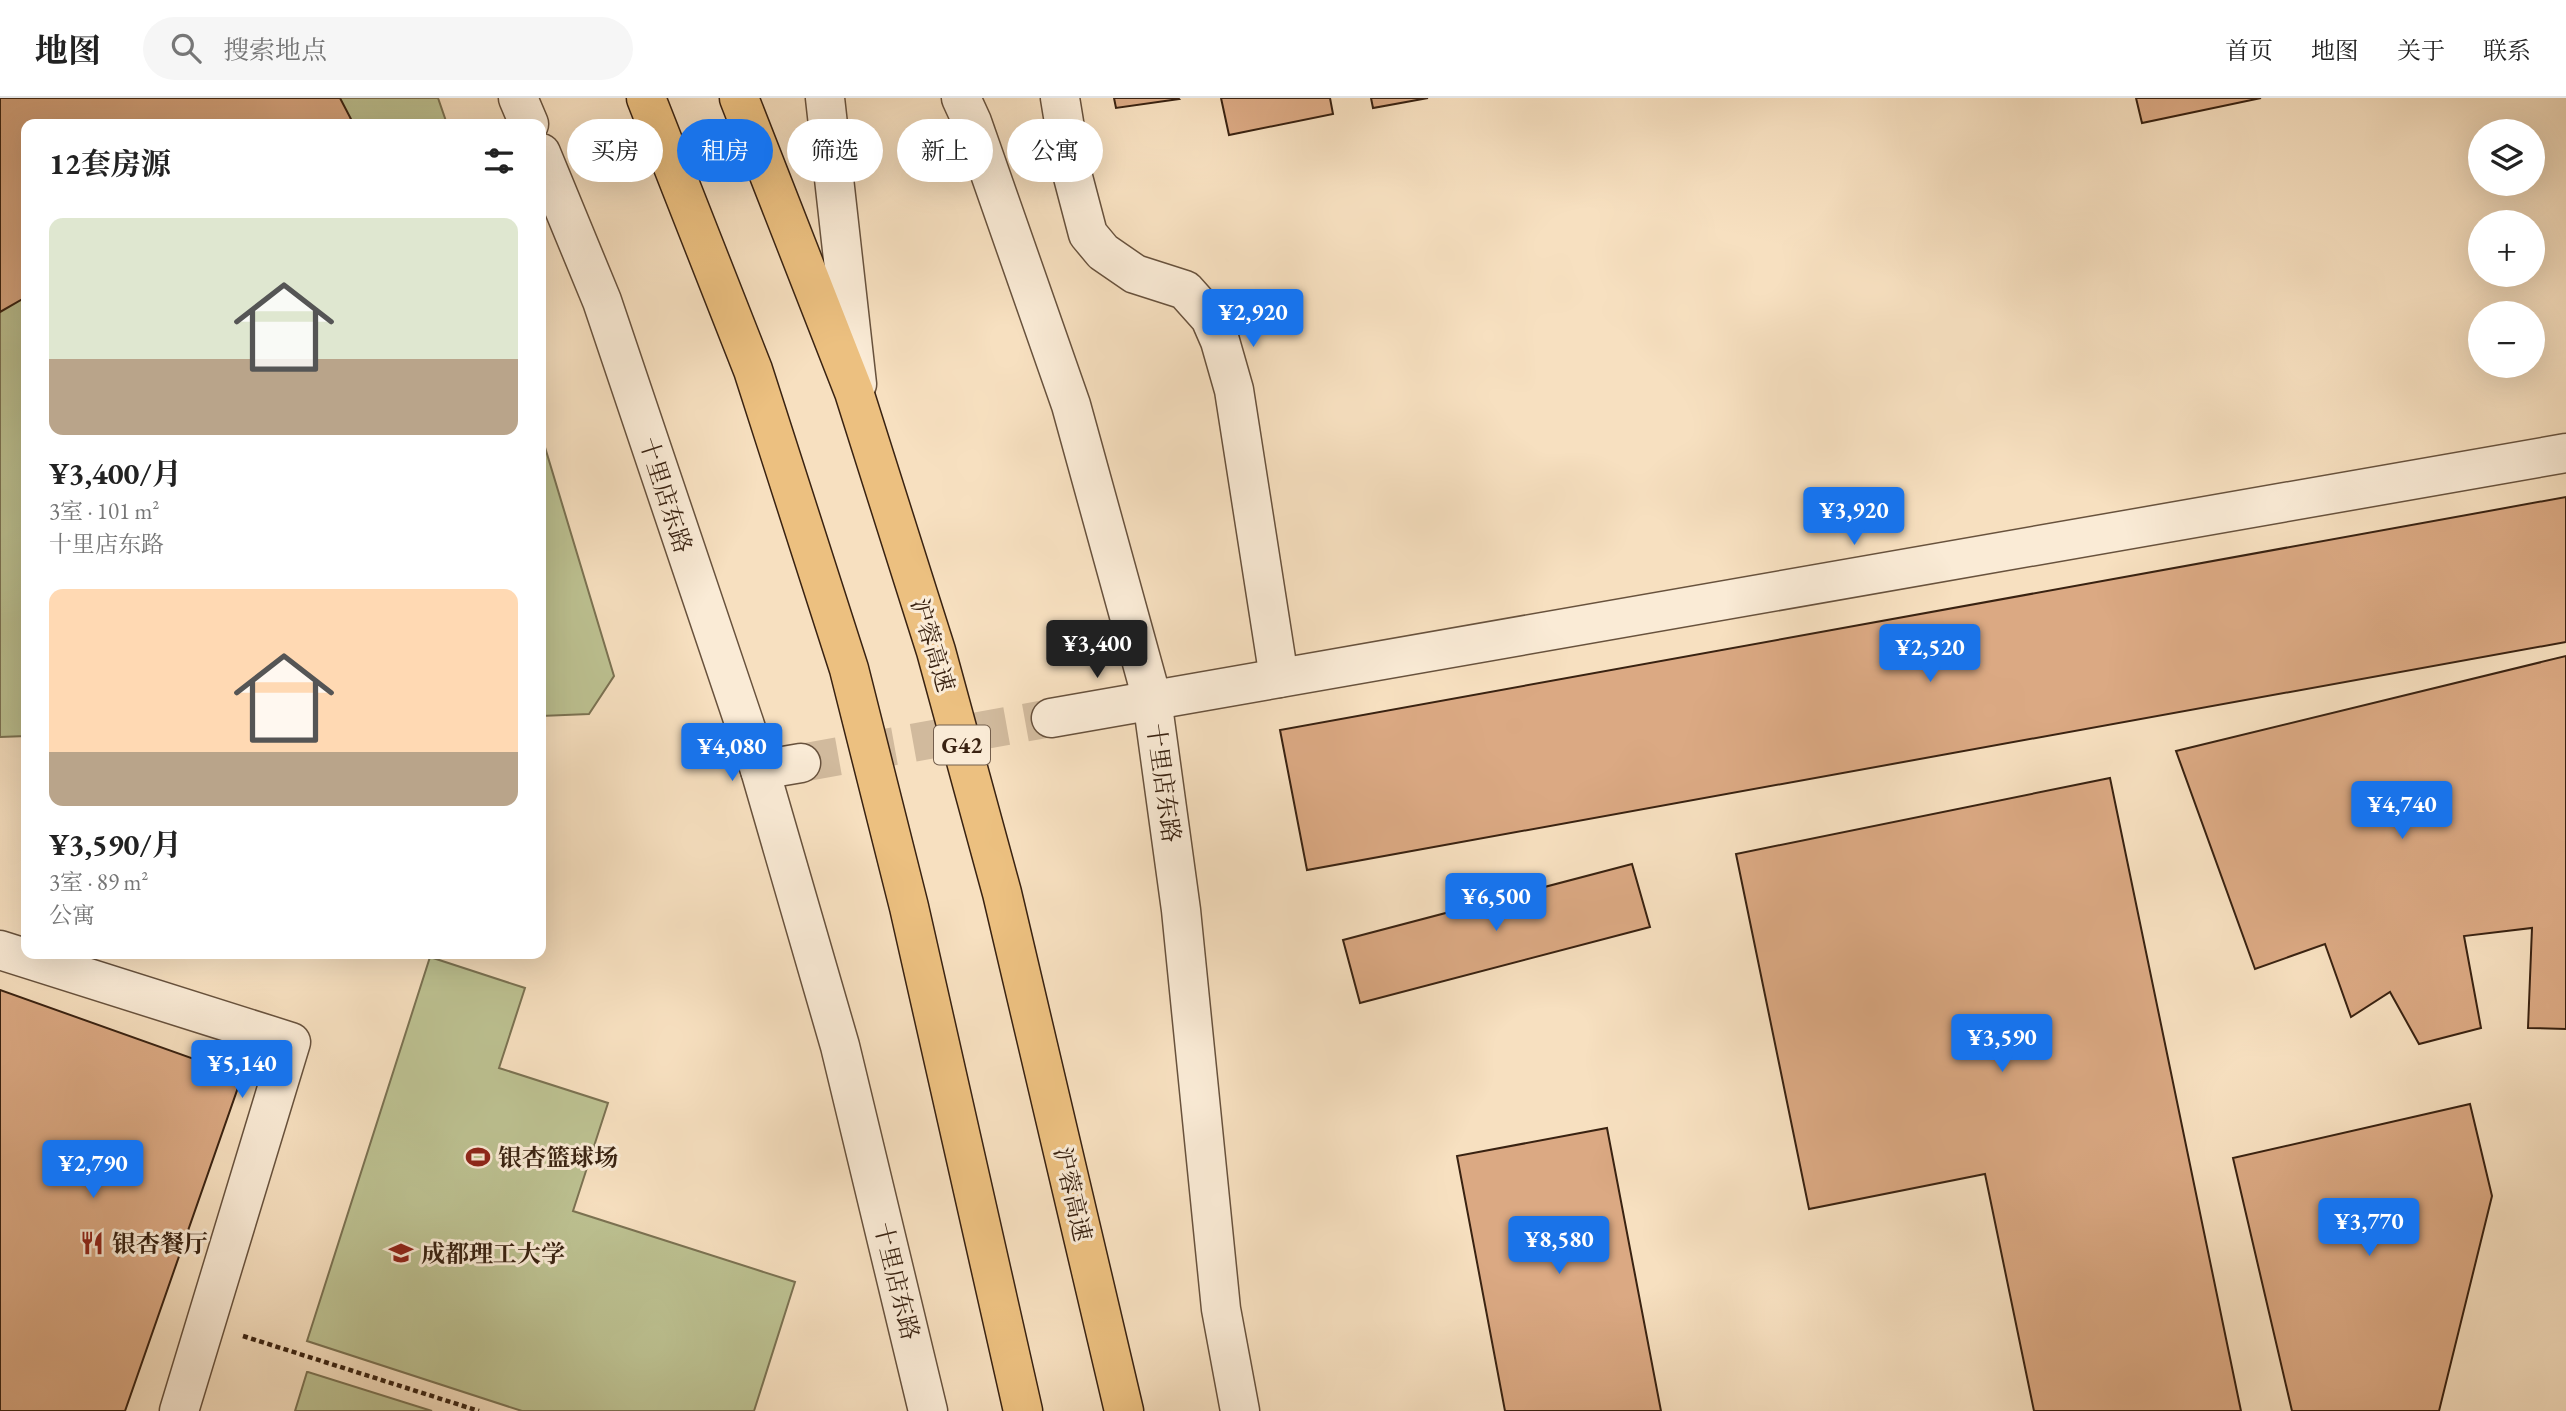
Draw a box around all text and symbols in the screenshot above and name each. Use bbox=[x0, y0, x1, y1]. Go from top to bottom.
search box bbox=[143, 17, 633, 80]
text: 地图 bbox=[35, 29, 101, 72]
icon: search bbox=[167, 29, 205, 67]
text: 搜索地点 bbox=[223, 33, 327, 67]
text: 首页 bbox=[2225, 35, 2273, 66]
text: 地图 bbox=[2311, 35, 2359, 66]
text: 关于 bbox=[2397, 35, 2445, 66]
text: 联系 bbox=[2483, 35, 2531, 66]
chip: 买房 bbox=[567, 119, 663, 182]
chip: 租房 bbox=[677, 119, 773, 182]
chip: 筛选 bbox=[787, 119, 883, 182]
chip: 新上 bbox=[897, 119, 993, 182]
chip: 公寓 bbox=[1007, 119, 1103, 182]
map controls bbox=[2468, 119, 2545, 378]
button: layers bbox=[2468, 119, 2545, 196]
icon: filters bbox=[480, 142, 518, 180]
text: 12套房源 bbox=[49, 144, 171, 183]
button: + bbox=[2468, 210, 2545, 287]
icon: home bbox=[221, 264, 347, 390]
pin: ¥2,920 bbox=[1196, 289, 1310, 349]
text: ¥2,920 bbox=[1218, 297, 1288, 327]
button: − bbox=[2468, 301, 2545, 378]
street label: 十里店东路 bbox=[633, 433, 699, 557]
text: ¥3,400/月 bbox=[49, 454, 182, 493]
pin: ¥3,920 bbox=[1797, 488, 1911, 547]
text: ¥3,920 bbox=[1819, 495, 1889, 525]
text: 3室 · 101 m² bbox=[49, 496, 159, 526]
text: 十里店东路 bbox=[49, 529, 164, 559]
street label: 沪蓉高速 bbox=[904, 595, 962, 695]
pin: ¥3,400 bbox=[1040, 620, 1154, 680]
pin: ¥2,520 bbox=[1873, 624, 1987, 684]
text: ¥3,400 bbox=[1062, 628, 1132, 658]
text: ¥2,520 bbox=[1895, 632, 1965, 662]
icon: home bbox=[221, 635, 347, 761]
street label: 十里店东路 bbox=[1140, 721, 1188, 845]
pin: ¥4,080 bbox=[675, 724, 789, 783]
road number: G42 bbox=[934, 726, 990, 764]
text: ¥4,080 bbox=[697, 731, 767, 761]
pin: ¥4,740 bbox=[2345, 782, 2459, 841]
text: ¥4,740 bbox=[2367, 789, 2437, 819]
text: ¥3,590/月 bbox=[49, 825, 182, 864]
text: 3室 · 89 m² bbox=[49, 867, 148, 897]
pin: ¥6,500 bbox=[1439, 874, 1553, 933]
text: ¥6,500 bbox=[1461, 881, 1531, 911]
text: 公寓 bbox=[49, 900, 95, 930]
pin: ¥3,590 bbox=[1945, 1014, 2059, 1074]
text: ¥3,590 bbox=[1967, 1022, 2037, 1052]
pin: ¥5,140 bbox=[185, 1040, 299, 1100]
text: ¥5,140 bbox=[207, 1048, 277, 1078]
pin: ¥2,790 bbox=[36, 1140, 150, 1200]
place label: 银杏篮球场 bbox=[498, 1142, 618, 1173]
sports icon: 银杏篮球场 bbox=[464, 1143, 492, 1171]
street label: 沪蓉高速 bbox=[1047, 1144, 1099, 1244]
text: ¥2,790 bbox=[58, 1148, 128, 1178]
pin: ¥3,770 bbox=[2312, 1198, 2426, 1258]
text: ¥3,770 bbox=[2334, 1206, 2404, 1236]
pin: ¥8,580 bbox=[1502, 1216, 1616, 1276]
street label: 十里店东路 bbox=[867, 1219, 927, 1343]
text: ¥8,580 bbox=[1524, 1224, 1594, 1254]
place label: 银杏餐厅 bbox=[112, 1228, 208, 1259]
restaurant icon: 银杏餐厅 bbox=[78, 1229, 106, 1257]
place label: 成都理工大学 bbox=[421, 1238, 565, 1269]
school or university icon: 成都理工大学 bbox=[387, 1239, 415, 1267]

